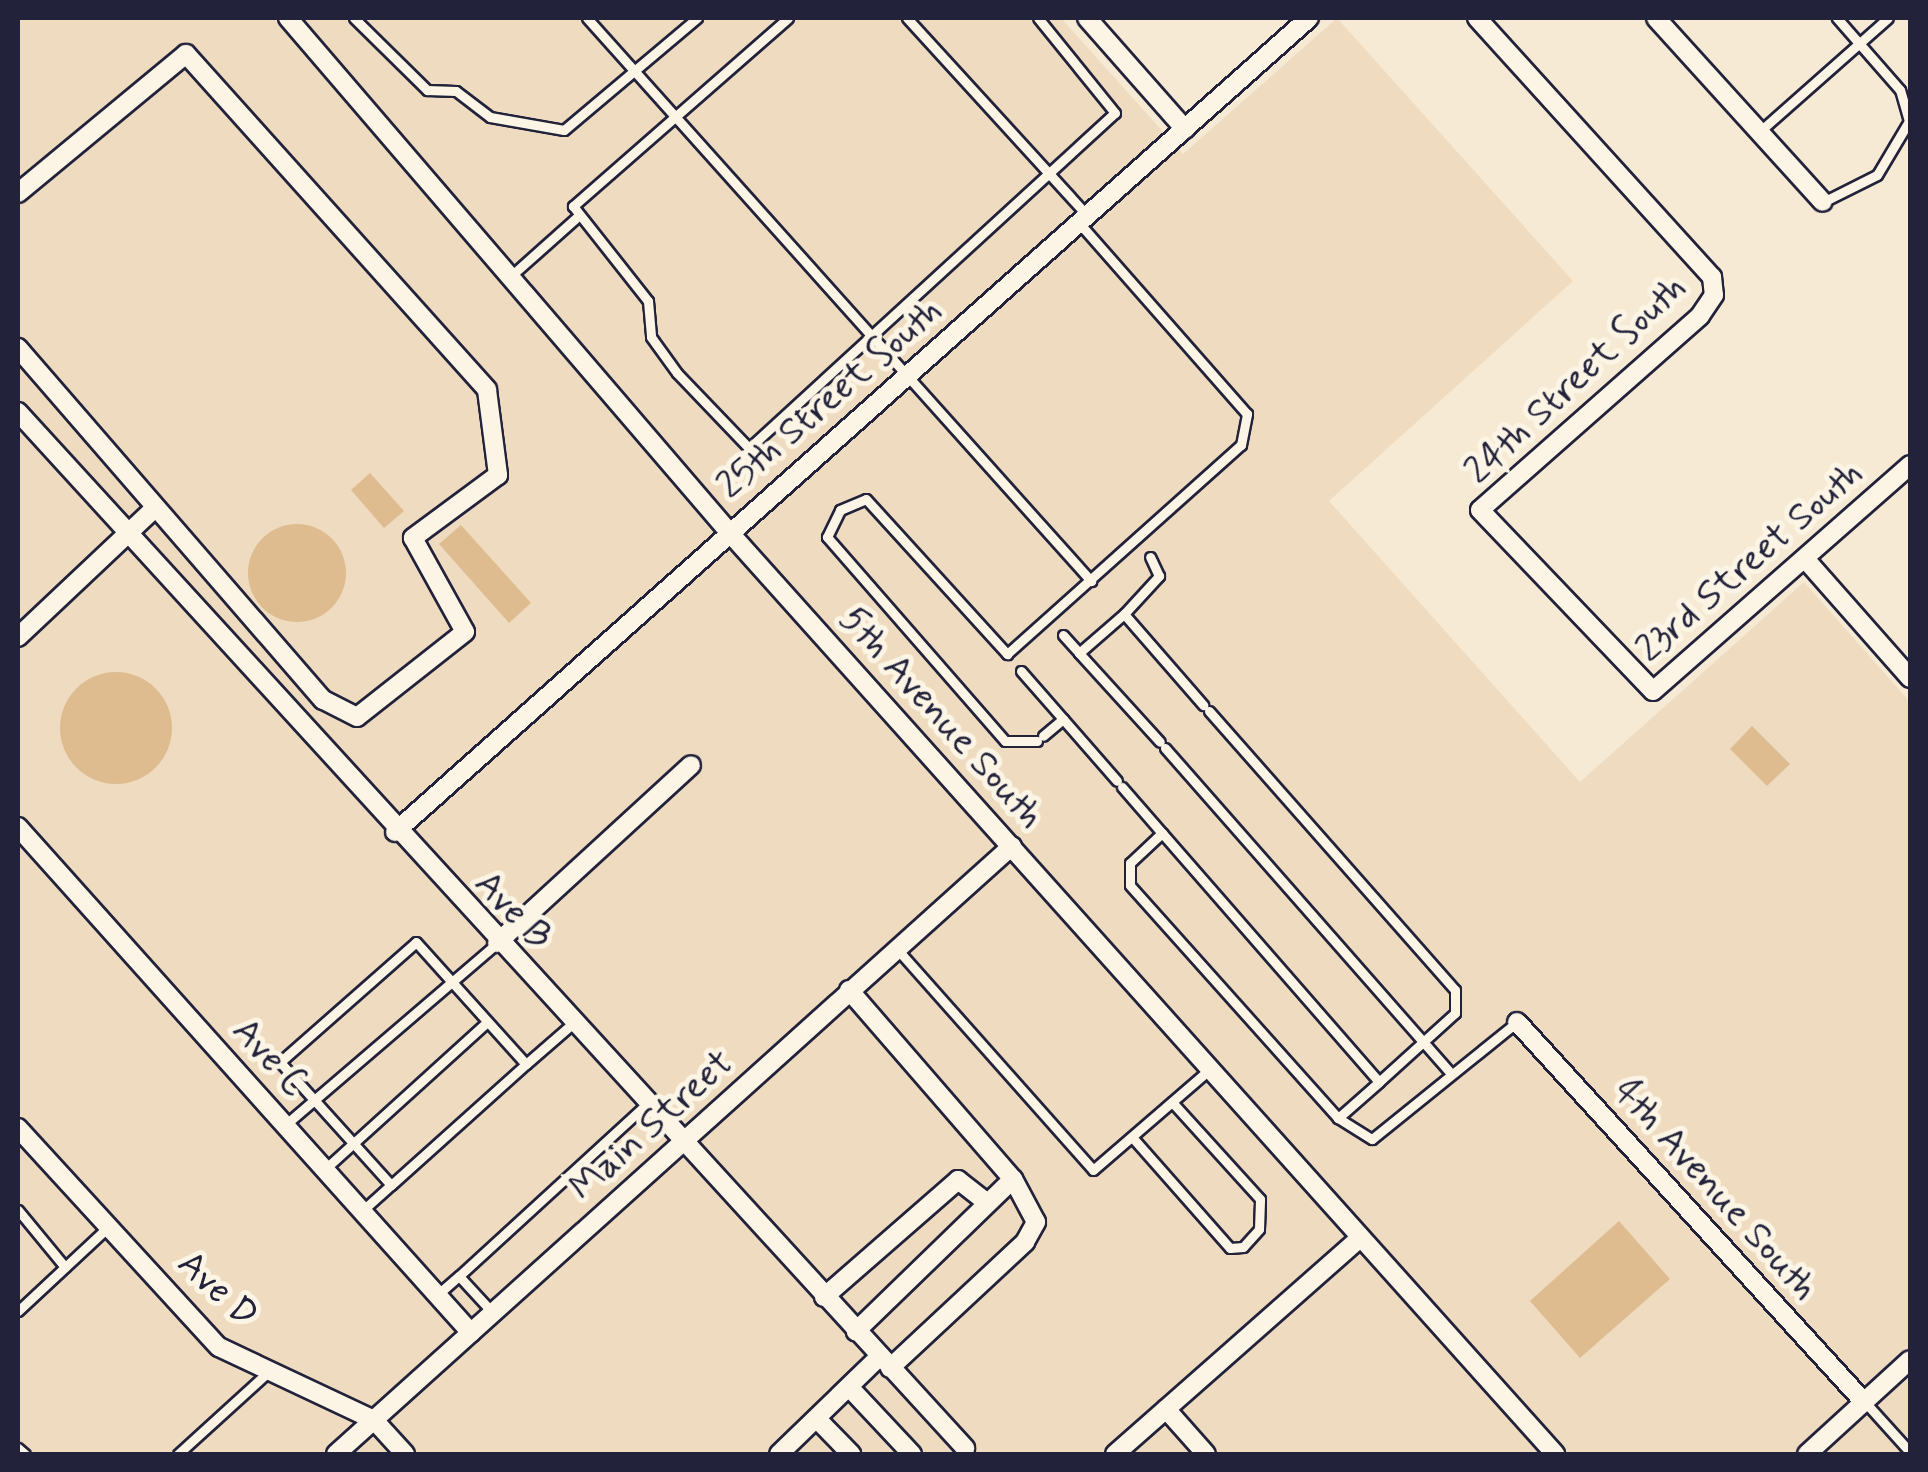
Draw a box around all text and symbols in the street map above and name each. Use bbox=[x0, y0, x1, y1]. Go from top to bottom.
street label: 24th Street South bbox=[1456, 266, 1696, 494]
street label: 25th Street South bbox=[708, 289, 952, 509]
street label: 23rd Street South bbox=[1629, 453, 1871, 671]
street label: 5th Avenue South bbox=[831, 600, 1051, 836]
street label: Ave B bbox=[464, 862, 560, 960]
street label: Ave C bbox=[220, 1007, 318, 1109]
street label: Main Street bbox=[562, 1041, 742, 1211]
street label: 4th Avenue South bbox=[1606, 1072, 1824, 1308]
street label: Ave D bbox=[167, 1241, 267, 1339]

